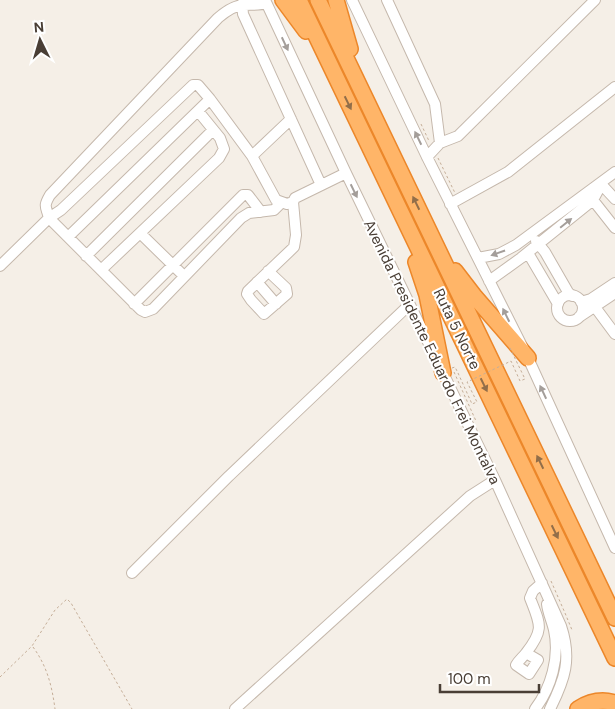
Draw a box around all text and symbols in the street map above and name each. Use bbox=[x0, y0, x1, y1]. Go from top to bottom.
north arrow bbox=[15, 15, 65, 65]
text: N bbox=[33, 18, 45, 36]
one-way arrow bbox=[281, 37, 289, 51]
one-way arrow bbox=[344, 95, 353, 110]
one-way arrow bbox=[414, 131, 422, 145]
one-way arrow bbox=[351, 184, 359, 198]
one-way arrow bbox=[411, 195, 420, 210]
street label: Avenida Presidente Eduardo Frei Montalva bbox=[359, 216, 505, 488]
one-way arrow bbox=[559, 217, 572, 228]
one-way arrow bbox=[490, 250, 505, 257]
street label: Ruta 5 Norte bbox=[429, 285, 485, 373]
one-way arrow bbox=[502, 307, 511, 322]
one-way arrow bbox=[480, 378, 488, 392]
one-way arrow bbox=[539, 385, 547, 399]
one-way arrow bbox=[536, 455, 545, 470]
one-way arrow bbox=[551, 525, 559, 539]
scale bar bbox=[440, 662, 539, 694]
text: 100 m bbox=[448, 669, 491, 689]

